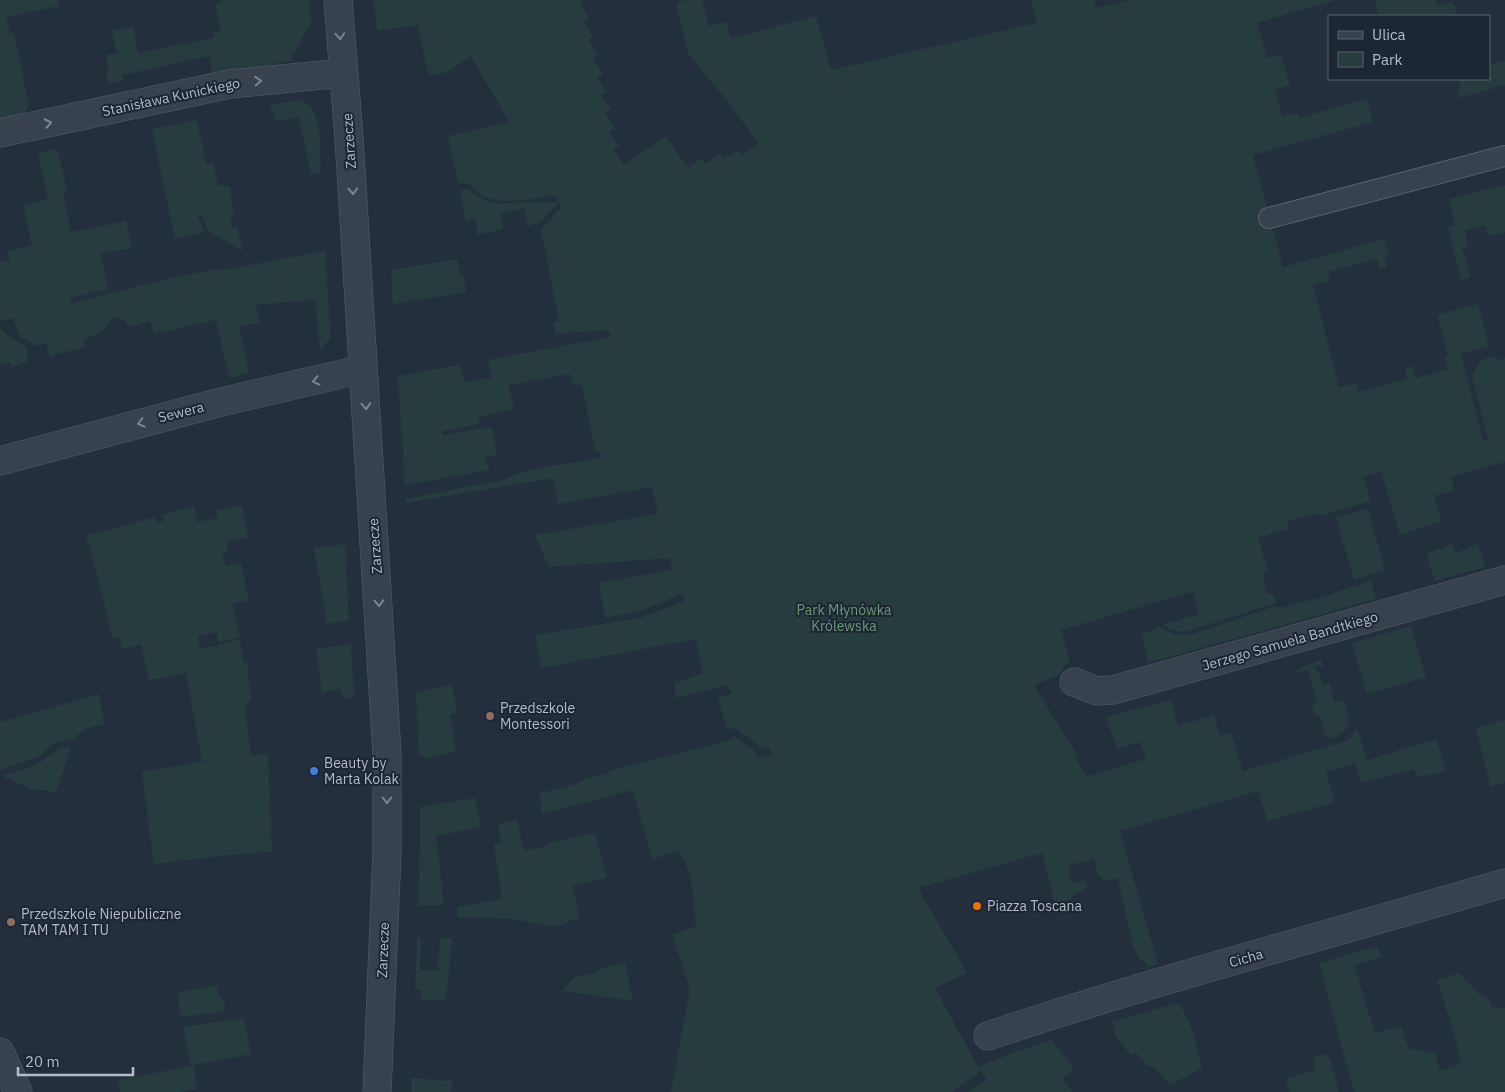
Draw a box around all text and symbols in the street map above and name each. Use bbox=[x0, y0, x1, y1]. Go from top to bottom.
legend bbox=[1328, 15, 1490, 80]
text: Ulica bbox=[1372, 25, 1406, 44]
one-way arrow bbox=[335, 33, 346, 41]
text: Park bbox=[1372, 50, 1402, 69]
street label: Stanisława Kunickiego bbox=[100, 74, 242, 120]
one-way arrow bbox=[255, 76, 263, 87]
street label: Zarzecze bbox=[338, 112, 360, 169]
one-way arrow bbox=[43, 118, 52, 129]
one-way arrow bbox=[347, 188, 358, 196]
one-way arrow bbox=[311, 375, 320, 385]
street label: Sewera bbox=[156, 397, 206, 426]
one-way arrow bbox=[360, 402, 371, 410]
one-way arrow bbox=[137, 417, 145, 427]
street label: Zarzecze bbox=[364, 517, 386, 574]
one-way arrow bbox=[373, 599, 384, 607]
park label: Park Młynówka Królewska bbox=[796, 601, 892, 635]
street label: Jerzego Samuela Bandtkiego bbox=[1200, 607, 1380, 675]
place label: Przedszkole Montessori bbox=[500, 699, 576, 733]
marker: Przedszkole Montessori bbox=[484, 710, 496, 722]
place label: Beauty by Marta Kolak bbox=[324, 754, 399, 788]
marker: Beauty by Marta Kolak bbox=[308, 765, 320, 777]
one-way arrow bbox=[382, 796, 393, 804]
place label: Piazza Toscana bbox=[987, 897, 1082, 915]
marker: Piazza Toscana bbox=[971, 900, 983, 912]
place label: Przedszkole Niepubliczne TAM TAM I TU bbox=[21, 905, 182, 939]
marker: Przedszkole Niepubliczne TAM TAM I TU bbox=[5, 916, 17, 928]
street label: Zarzecze bbox=[373, 921, 393, 978]
street label: Cicha bbox=[1227, 944, 1266, 971]
scale bar bbox=[18, 1044, 132, 1076]
text: 20 m bbox=[25, 1052, 60, 1071]

